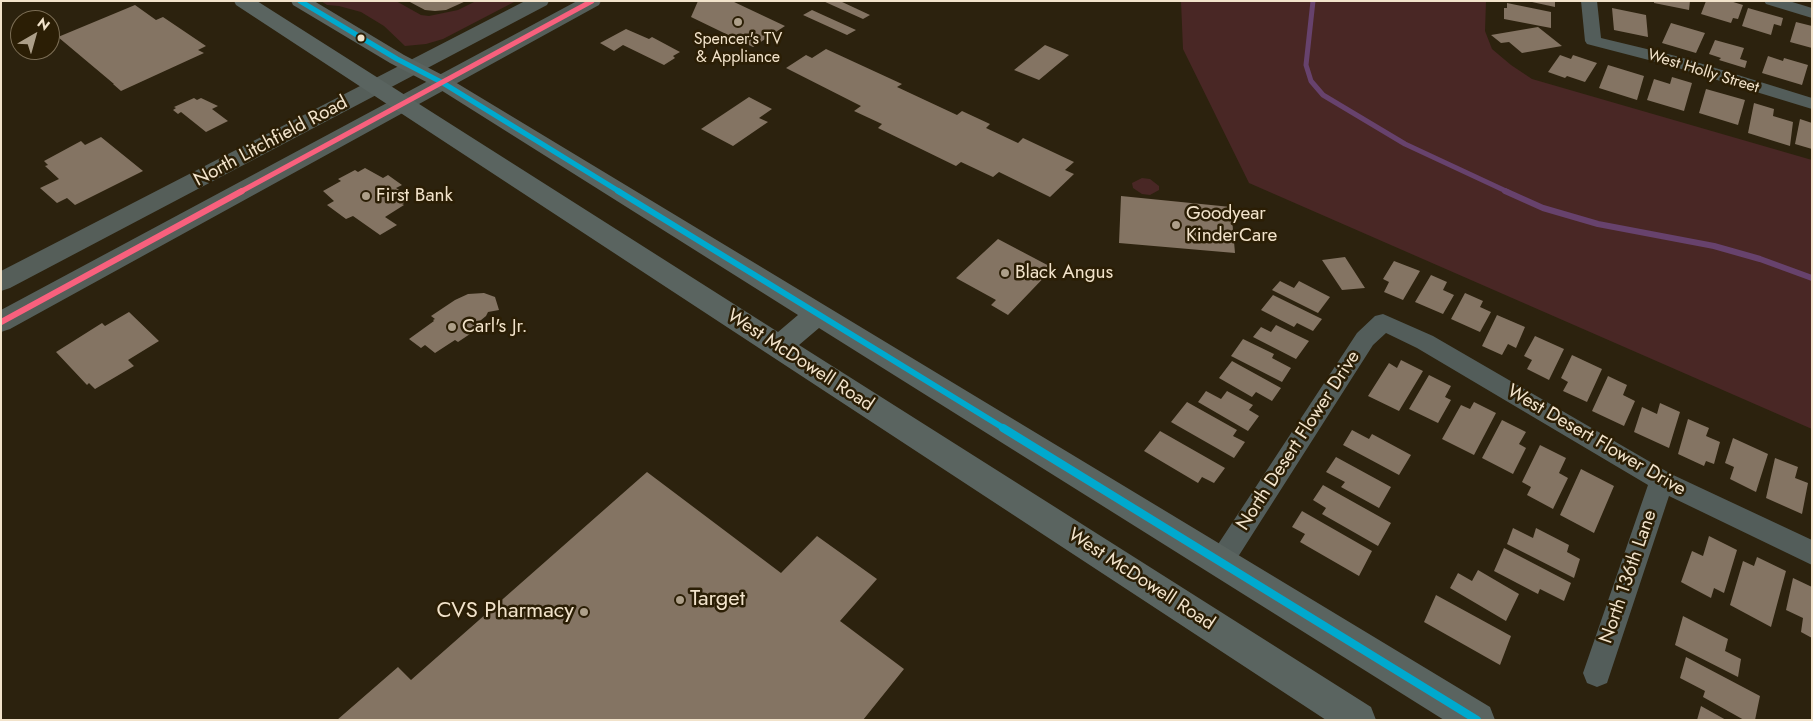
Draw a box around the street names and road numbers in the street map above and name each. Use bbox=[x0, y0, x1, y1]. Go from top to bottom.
street label: West Holly Street bbox=[1645, 46, 1761, 98]
street label: North Litchfield Road bbox=[190, 92, 352, 192]
street label: West McDowell Road bbox=[722, 305, 878, 417]
street label: North Desert Flower Drive bbox=[1232, 347, 1366, 535]
street label: West Desert Flower Drive bbox=[1503, 380, 1689, 502]
street label: North 136th Lane bbox=[1596, 507, 1662, 647]
street label: West McDowell Road bbox=[1063, 524, 1219, 636]

